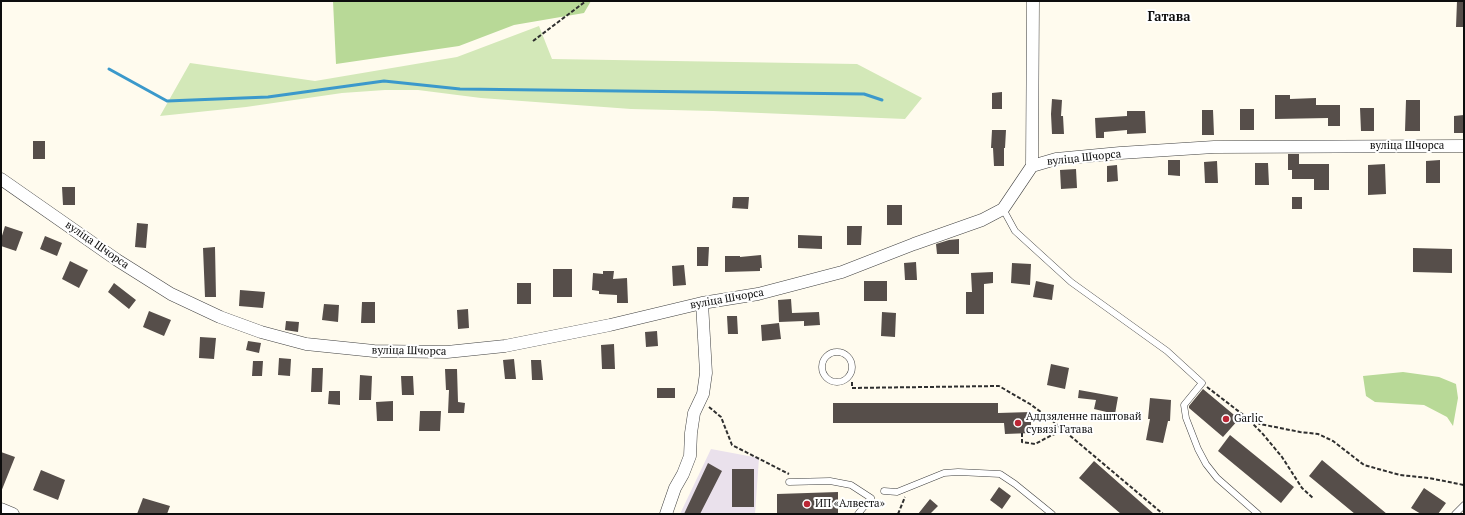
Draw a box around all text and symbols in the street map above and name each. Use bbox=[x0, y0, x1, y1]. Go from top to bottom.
district label: Гатава bbox=[1148, 9, 1190, 25]
street label: вуліца Шчорса bbox=[1370, 139, 1444, 153]
street label: вуліца Шчорса bbox=[1046, 148, 1122, 168]
street label: вуліца Шчорса bbox=[63, 218, 131, 272]
street label: вуліца Шчорса bbox=[689, 286, 765, 312]
street label: вуліца Шчорса bbox=[372, 344, 446, 358]
place label: Аддзяленне паштовай сувязі Гатава bbox=[1026, 410, 1141, 436]
place label: Garlic bbox=[1234, 412, 1263, 426]
marker: Garlic bbox=[1221, 414, 1231, 424]
marker: Аддзяленне паштовай сувязі Гатава bbox=[1013, 418, 1023, 428]
place label: ИП «Алвеста» bbox=[815, 497, 885, 511]
marker: ИП «Алвеста» bbox=[802, 499, 812, 509]

